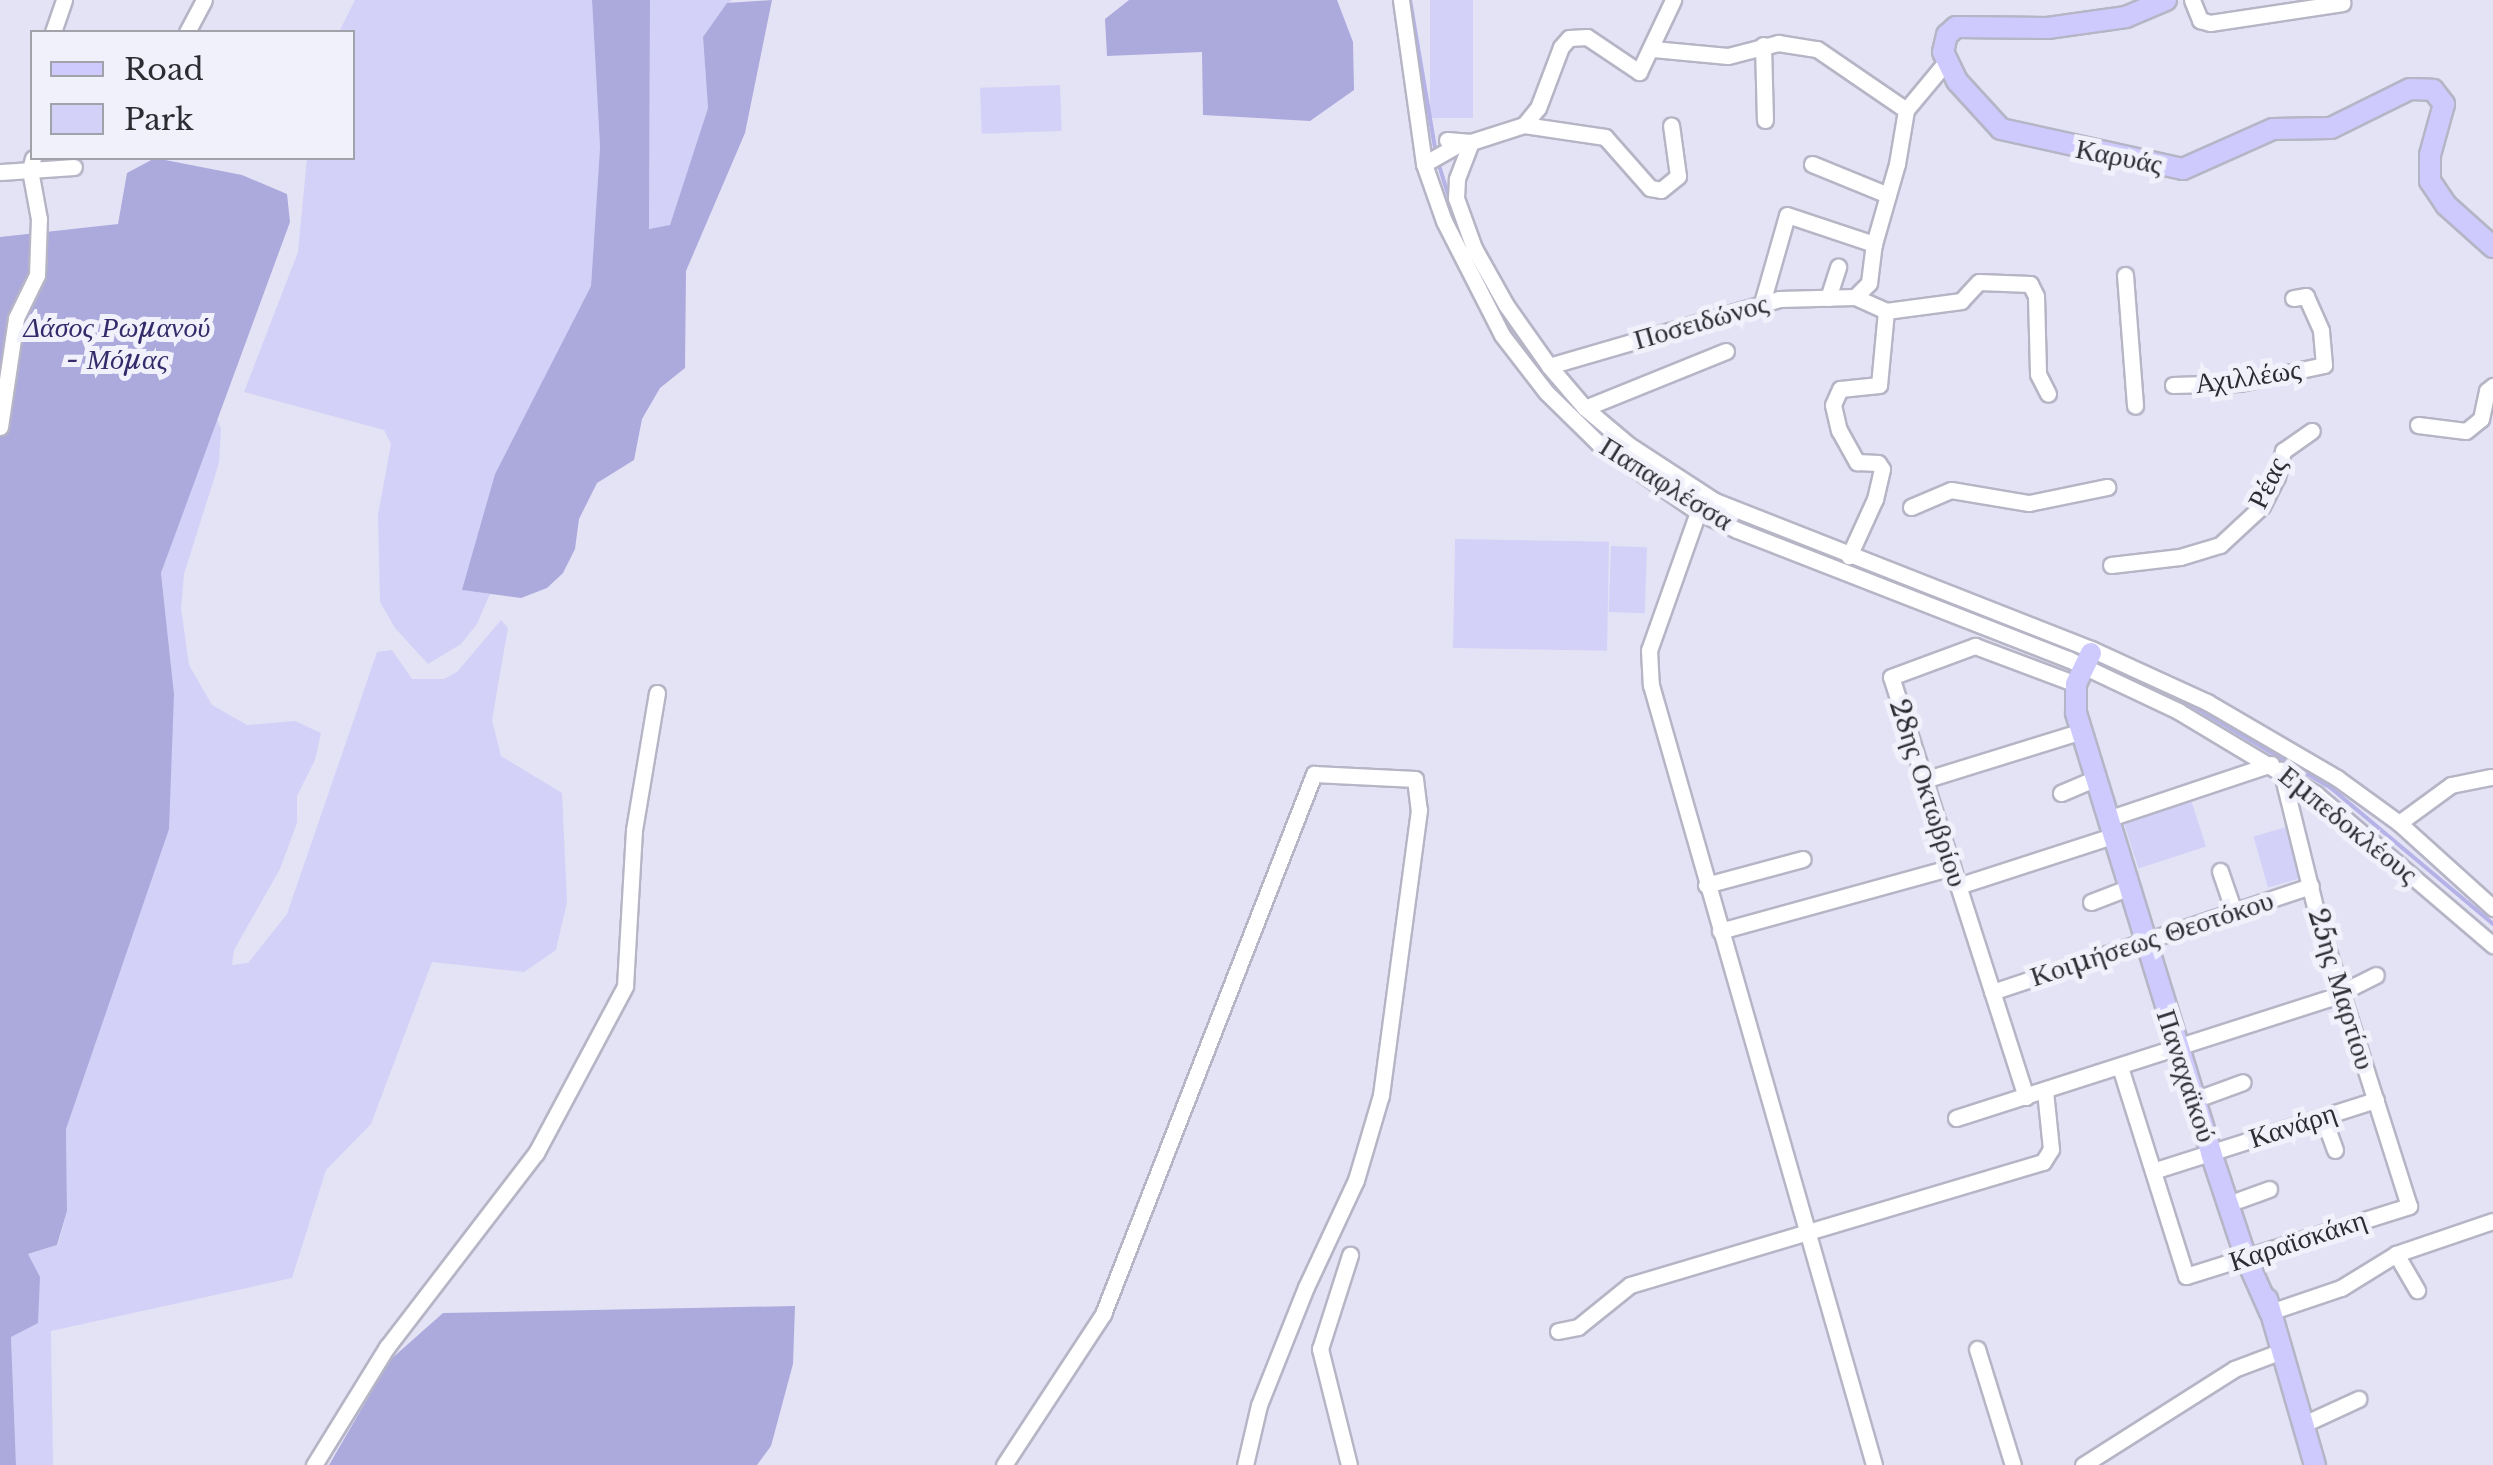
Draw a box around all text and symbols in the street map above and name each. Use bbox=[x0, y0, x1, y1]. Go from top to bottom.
legend bbox=[30, 30, 355, 160]
text: Road bbox=[124, 51, 204, 88]
text: Park bbox=[124, 101, 194, 138]
street label: Καρυάς bbox=[2073, 132, 2165, 182]
street label: Ποσειδώνος bbox=[1630, 287, 1772, 357]
park label: Δάσος Ρωμανού - Μόμας bbox=[24, 311, 210, 377]
street label: Αχιλλέως bbox=[2193, 353, 2303, 401]
street label: Παπαφλέσσα bbox=[1593, 430, 1739, 538]
street label: Ρέας bbox=[2241, 452, 2295, 514]
street label: 28ης Οκτωβρίου bbox=[1882, 695, 1974, 891]
street label: Εμπεδοκλέους bbox=[2272, 759, 2424, 891]
street label: Κοιμήσεως Θεοτόκου bbox=[2026, 884, 2278, 994]
street label: 25ης Μαρτίου bbox=[2301, 904, 2381, 1074]
street label: Παναχαϊκού bbox=[2149, 1005, 2223, 1147]
street label: Κανάρη bbox=[2245, 1096, 2341, 1156]
street label: Καραϊσκάκη bbox=[2225, 1203, 2371, 1279]

